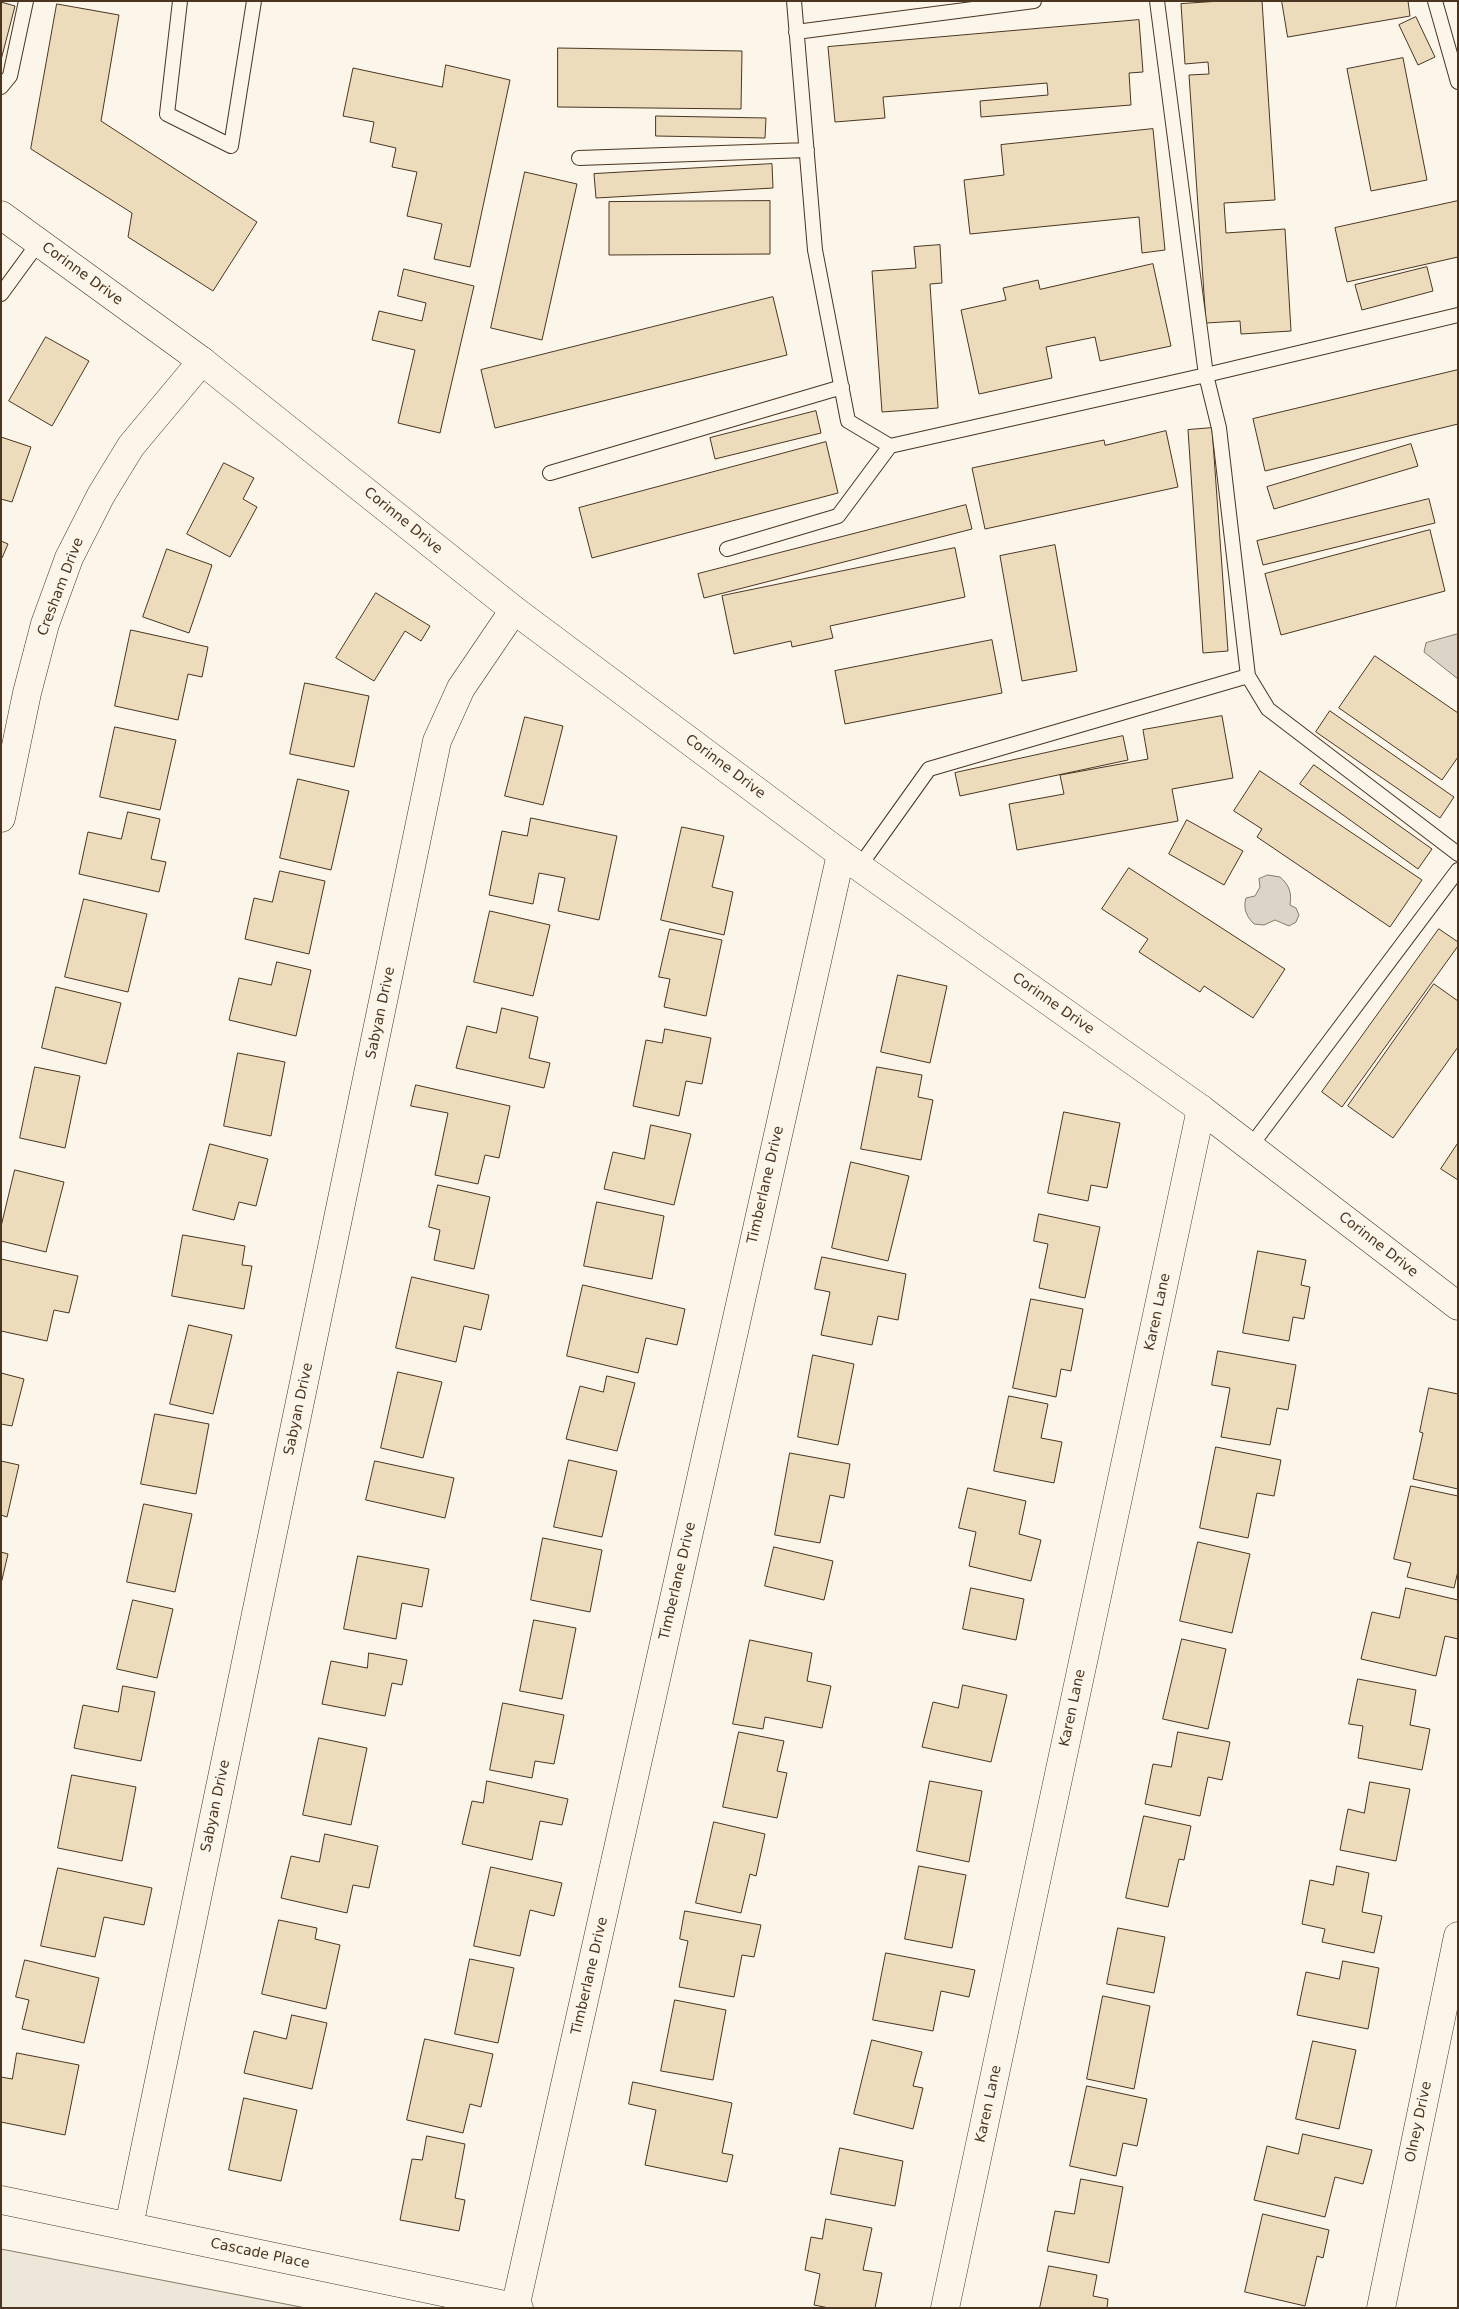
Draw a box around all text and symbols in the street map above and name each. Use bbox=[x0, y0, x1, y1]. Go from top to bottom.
street label: Corinne Drive bbox=[38, 239, 126, 309]
street label: Corinne Drive bbox=[360, 484, 446, 558]
street label: Cresham Drive bbox=[35, 535, 87, 639]
street label: Corinne Drive bbox=[682, 731, 768, 803]
street label: Sabyan Drive bbox=[363, 965, 399, 1061]
street label: Corinne Drive bbox=[1009, 970, 1097, 1038]
street label: Timberlane Drive bbox=[744, 1124, 788, 1246]
street label: Corinne Drive bbox=[1335, 1209, 1421, 1281]
street label: Karen Lane bbox=[1142, 1272, 1174, 1352]
street label: Sabyan Drive bbox=[281, 1361, 317, 1457]
street label: Timberlane Drive bbox=[656, 1520, 700, 1642]
street label: Karen Lane bbox=[1057, 1668, 1089, 1748]
street label: Sabyan Drive bbox=[198, 1758, 234, 1854]
street label: Timberlane Drive bbox=[568, 1915, 612, 2037]
street label: Karen Lane bbox=[973, 2064, 1005, 2144]
street label: Olney Drive bbox=[1402, 2080, 1436, 2164]
street label: Cascade Place bbox=[209, 2235, 311, 2273]

